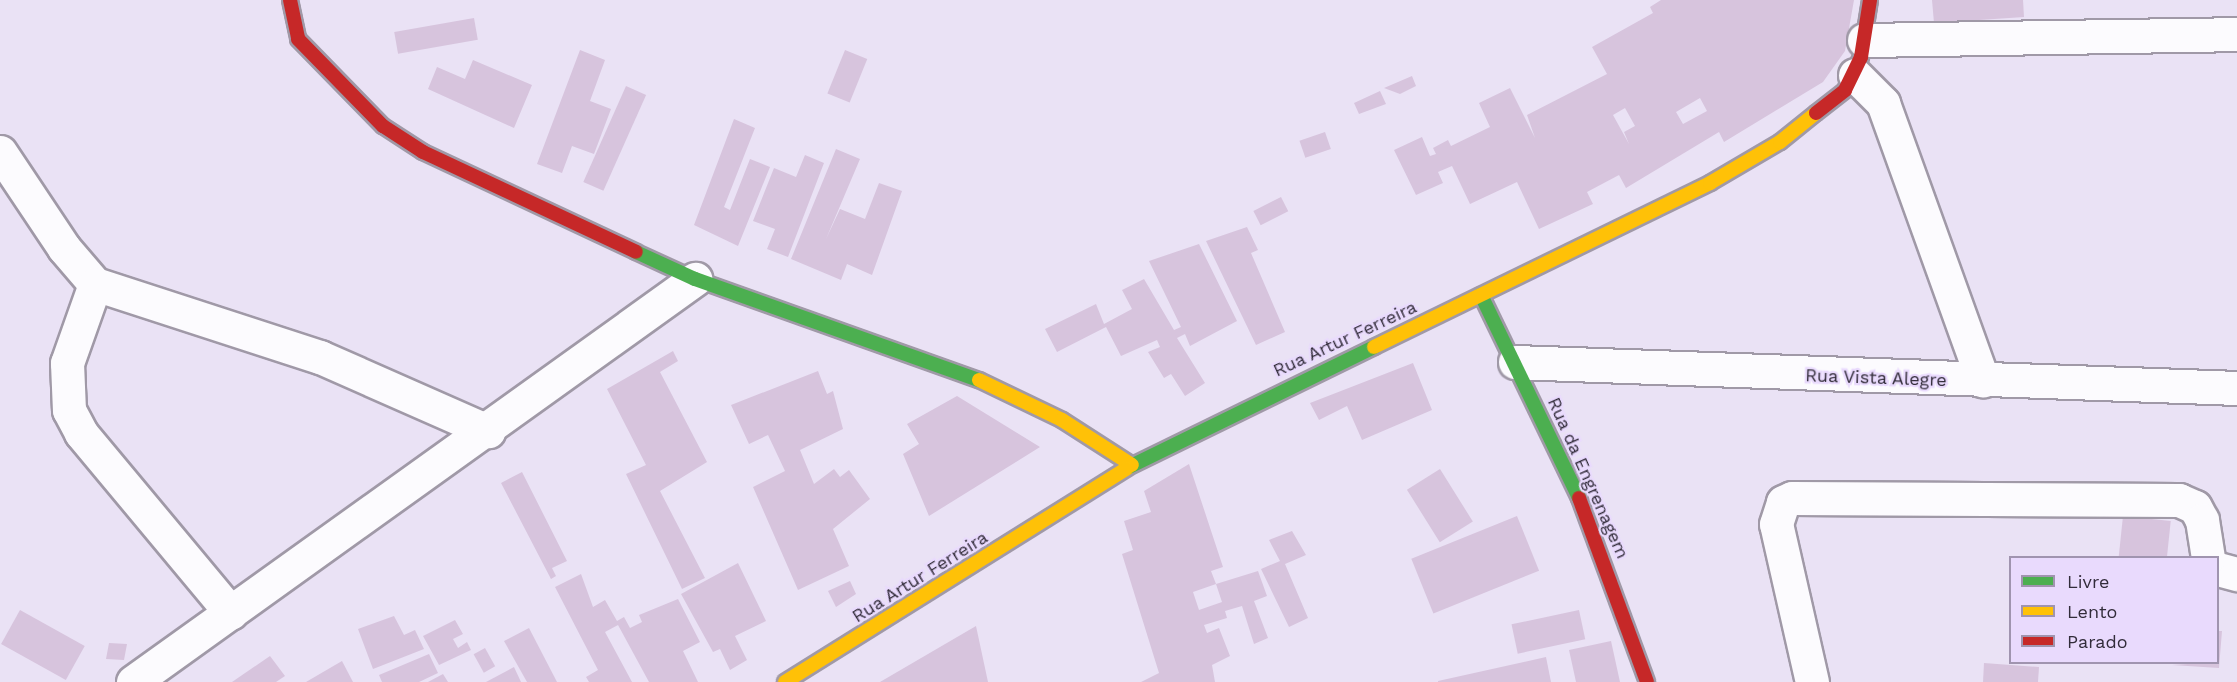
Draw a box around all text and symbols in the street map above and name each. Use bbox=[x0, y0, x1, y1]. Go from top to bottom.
street label: Rua Artur Ferreira bbox=[1269, 296, 1421, 382]
street label: Rua Vista Alegre bbox=[1804, 365, 1948, 391]
street label: Rua da Engrenagem bbox=[1543, 394, 1633, 562]
street label: Rua Artur Ferreira bbox=[848, 526, 992, 628]
legend bbox=[2009, 556, 2219, 664]
text: Livre bbox=[2067, 571, 2109, 592]
text: Lento bbox=[2067, 601, 2117, 622]
text: Parado bbox=[2067, 631, 2128, 652]

